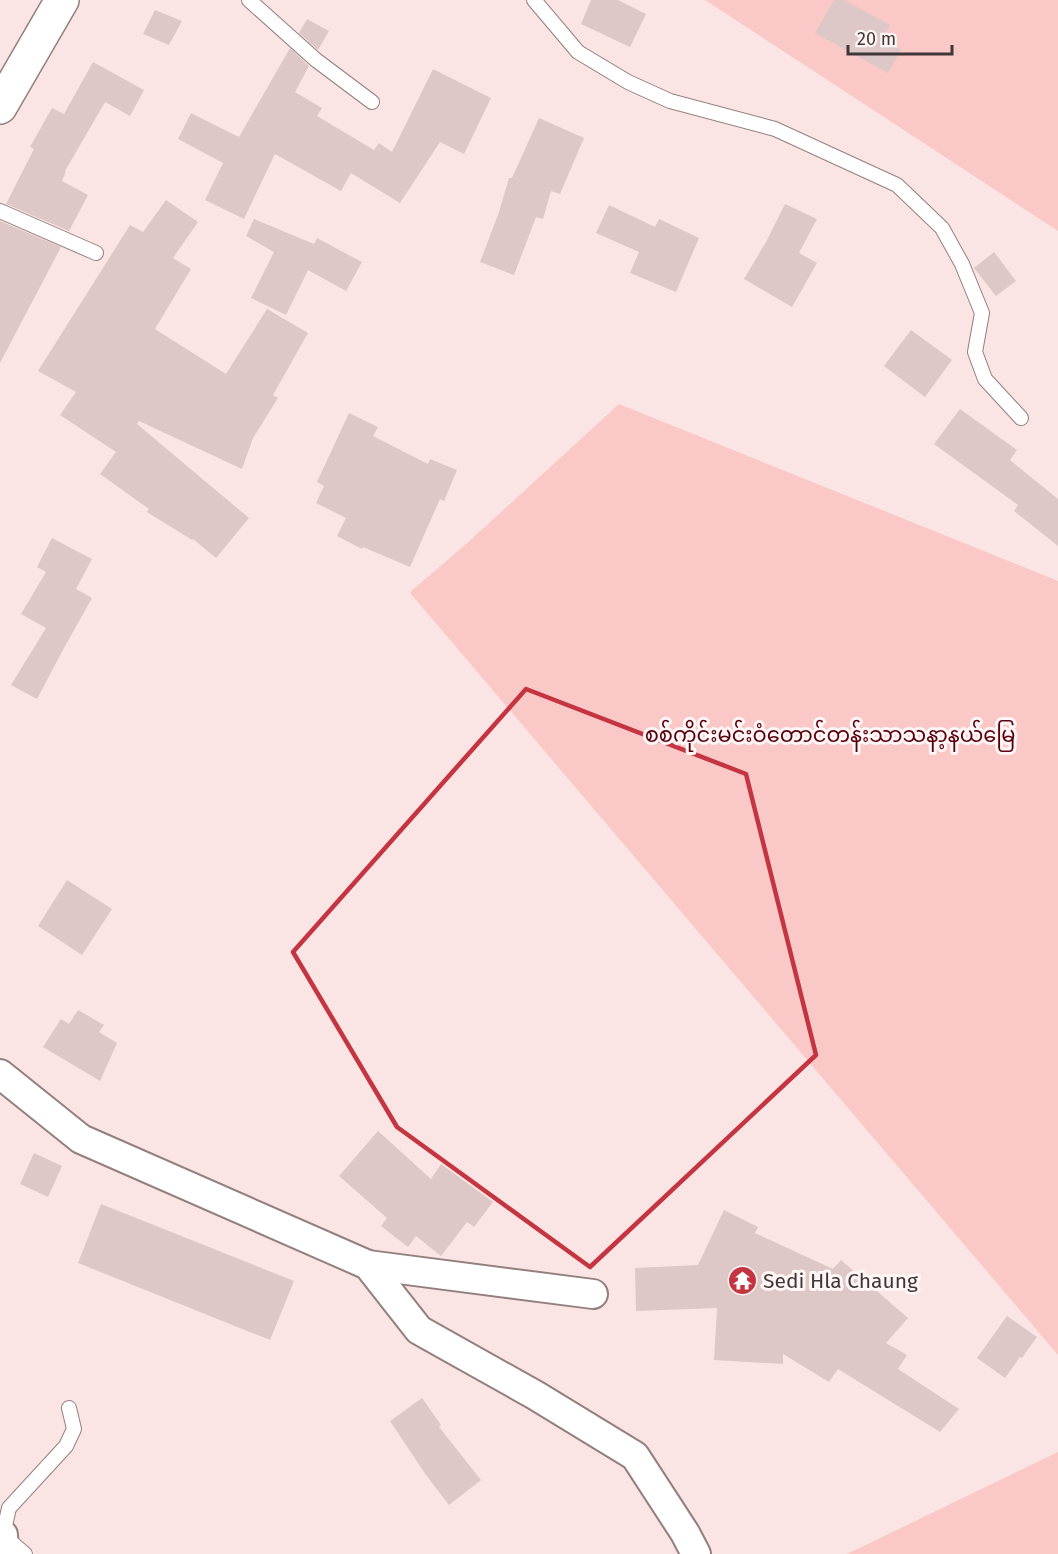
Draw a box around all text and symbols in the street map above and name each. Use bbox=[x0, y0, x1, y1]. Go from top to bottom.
scale bar bbox=[848, 18, 952, 56]
text: 20 m bbox=[857, 28, 896, 50]
park label: စစ်ကိုင်းမင်းဝံတောင်တန်းသာသနာ့နယ်မြေ bbox=[645, 719, 1015, 752]
temple icon: Sedi Hla Chaung bbox=[726, 1265, 758, 1297]
place label: Sedi Hla Chaung bbox=[763, 1268, 918, 1294]

